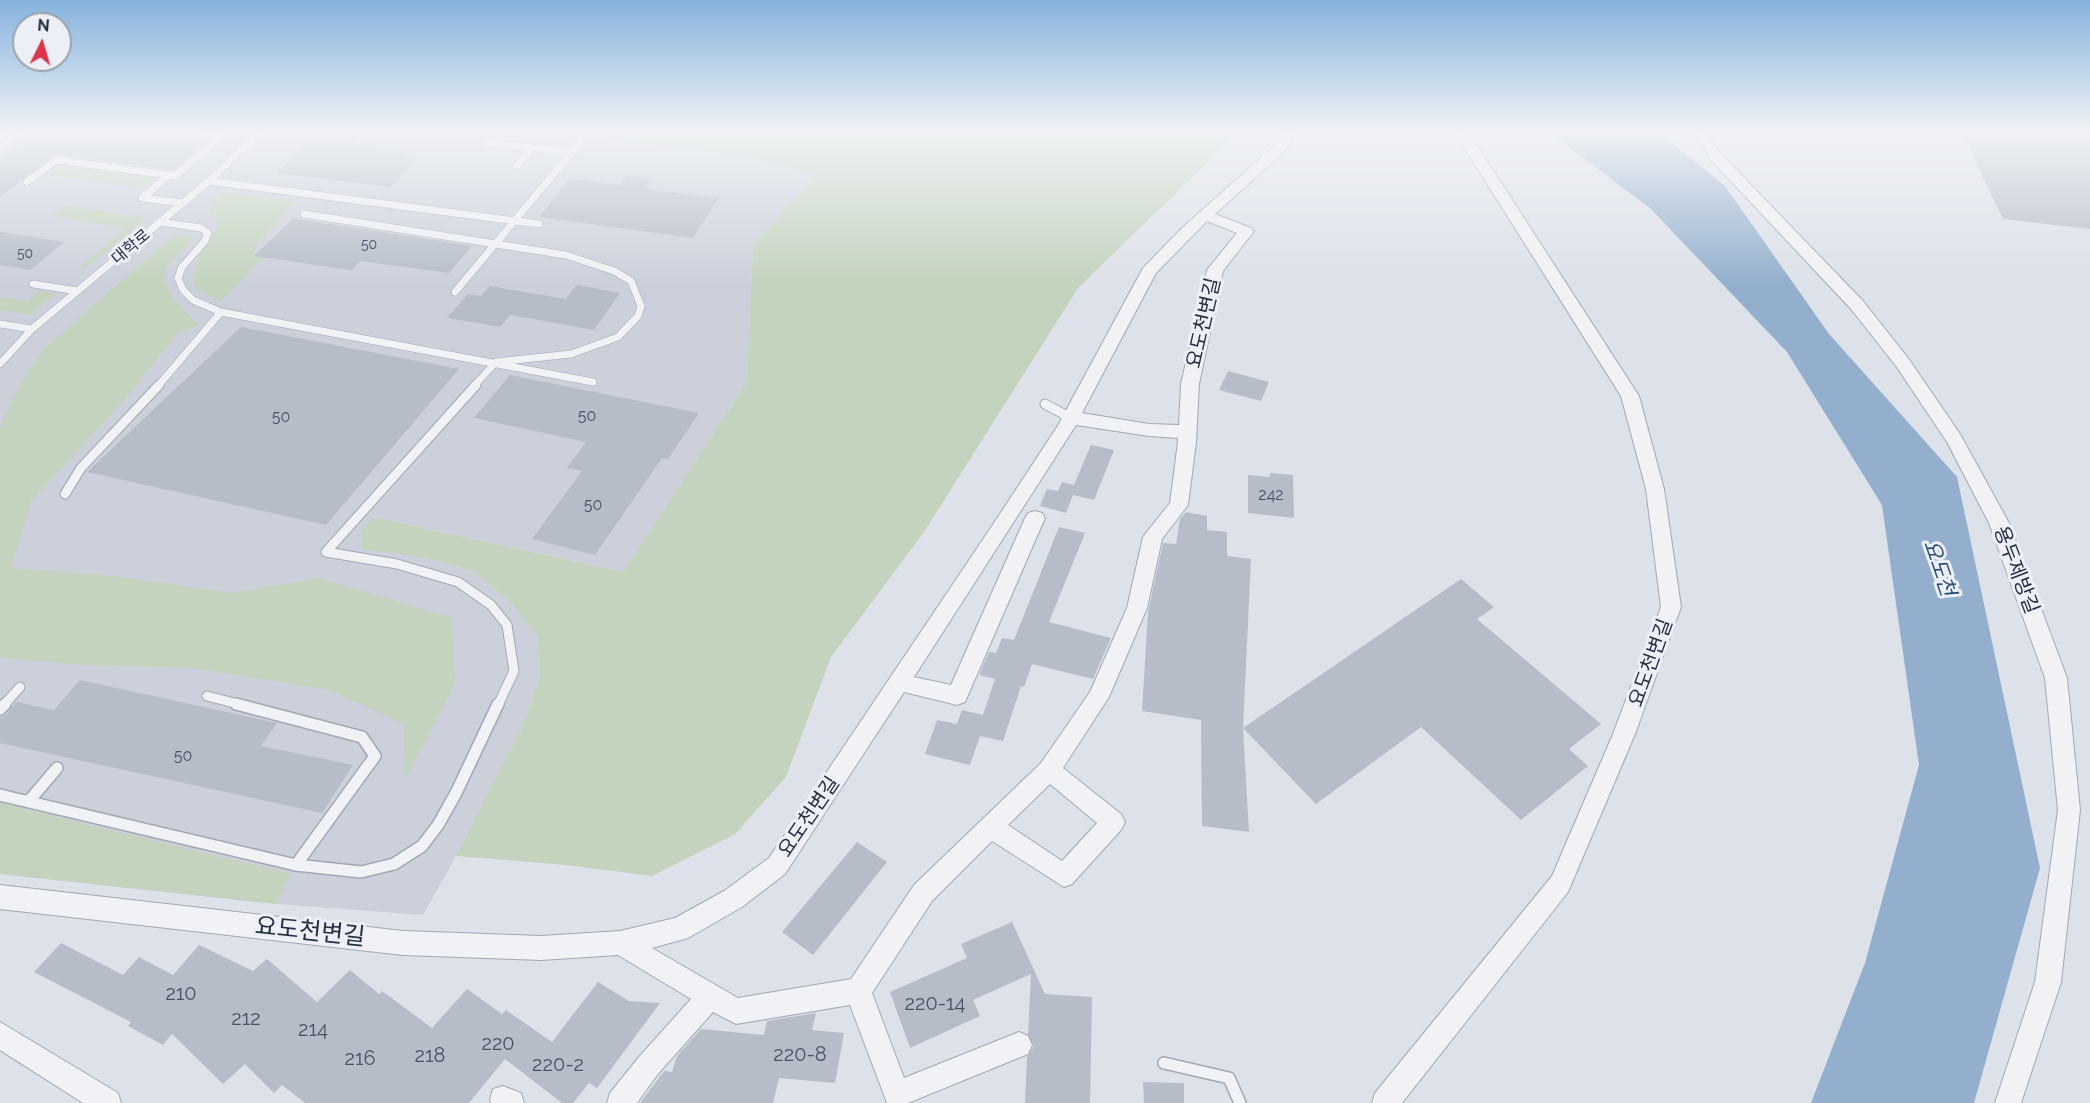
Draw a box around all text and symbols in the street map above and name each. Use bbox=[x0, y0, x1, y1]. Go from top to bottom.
north arrow bbox=[12, 12, 72, 72]
text: N bbox=[37, 16, 50, 36]
street label: 대학로 bbox=[108, 225, 154, 269]
house number: 50 bbox=[361, 237, 377, 253]
house number: 50 bbox=[17, 246, 33, 262]
street label: 요도천변길 bbox=[1182, 275, 1226, 371]
house number: 50 bbox=[578, 406, 596, 426]
house number: 50 bbox=[272, 407, 290, 427]
house number: 242 bbox=[1258, 485, 1284, 505]
house number: 50 bbox=[584, 495, 602, 515]
street label: 용두제방길 bbox=[1988, 523, 2044, 617]
water label: 요도천 bbox=[1918, 536, 1960, 600]
street label: 요도천변길 bbox=[1624, 616, 1678, 710]
house number: 50 bbox=[174, 746, 192, 766]
street label: 요도천변길 bbox=[773, 772, 845, 862]
street label: 요도천변길 bbox=[254, 912, 366, 952]
house number: 210 bbox=[165, 982, 197, 1006]
house number: 220-14 bbox=[905, 992, 965, 1016]
house number: 212 bbox=[231, 1007, 261, 1031]
house number: 214 bbox=[298, 1018, 328, 1042]
house number: 220 bbox=[481, 1032, 515, 1056]
house number: 220-8 bbox=[773, 1043, 827, 1067]
house number: 218 bbox=[415, 1044, 445, 1068]
house number: 216 bbox=[344, 1047, 376, 1071]
house number: 220-2 bbox=[532, 1053, 584, 1077]

